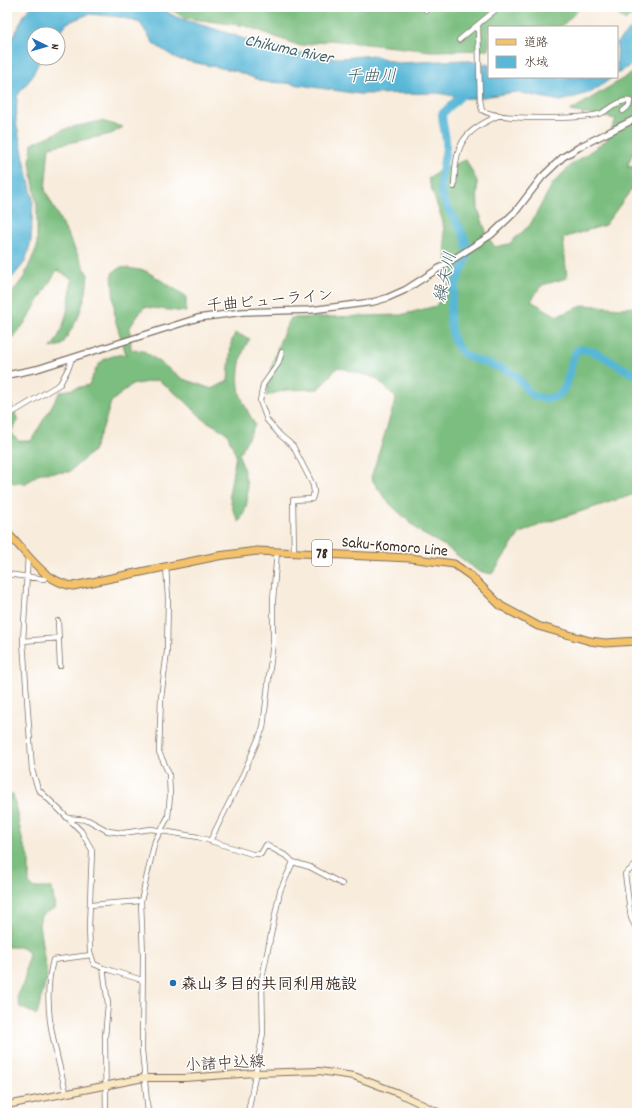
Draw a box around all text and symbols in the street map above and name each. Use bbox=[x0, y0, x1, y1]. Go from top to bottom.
north arrow bbox=[26, 26, 66, 66]
legend bbox=[488, 26, 618, 78]
water label: Chikuma River bbox=[242, 30, 336, 72]
text: 道路 bbox=[524, 35, 548, 52]
text: N bbox=[46, 43, 62, 51]
text: 水域 bbox=[524, 55, 548, 72]
water label: 千曲川 bbox=[346, 66, 397, 90]
water label: 繰矢川 bbox=[429, 250, 464, 305]
street label: 千曲ビューライン bbox=[206, 284, 335, 318]
street label: Saku-Komoro Line bbox=[341, 531, 449, 564]
road number: 78 bbox=[312, 540, 332, 566]
place label: 森山多目的共同利用施設 bbox=[181, 974, 357, 997]
marker: 森山多目的共同利用施設 bbox=[168, 978, 178, 988]
street label: 小諸中込線 bbox=[185, 1051, 266, 1078]

